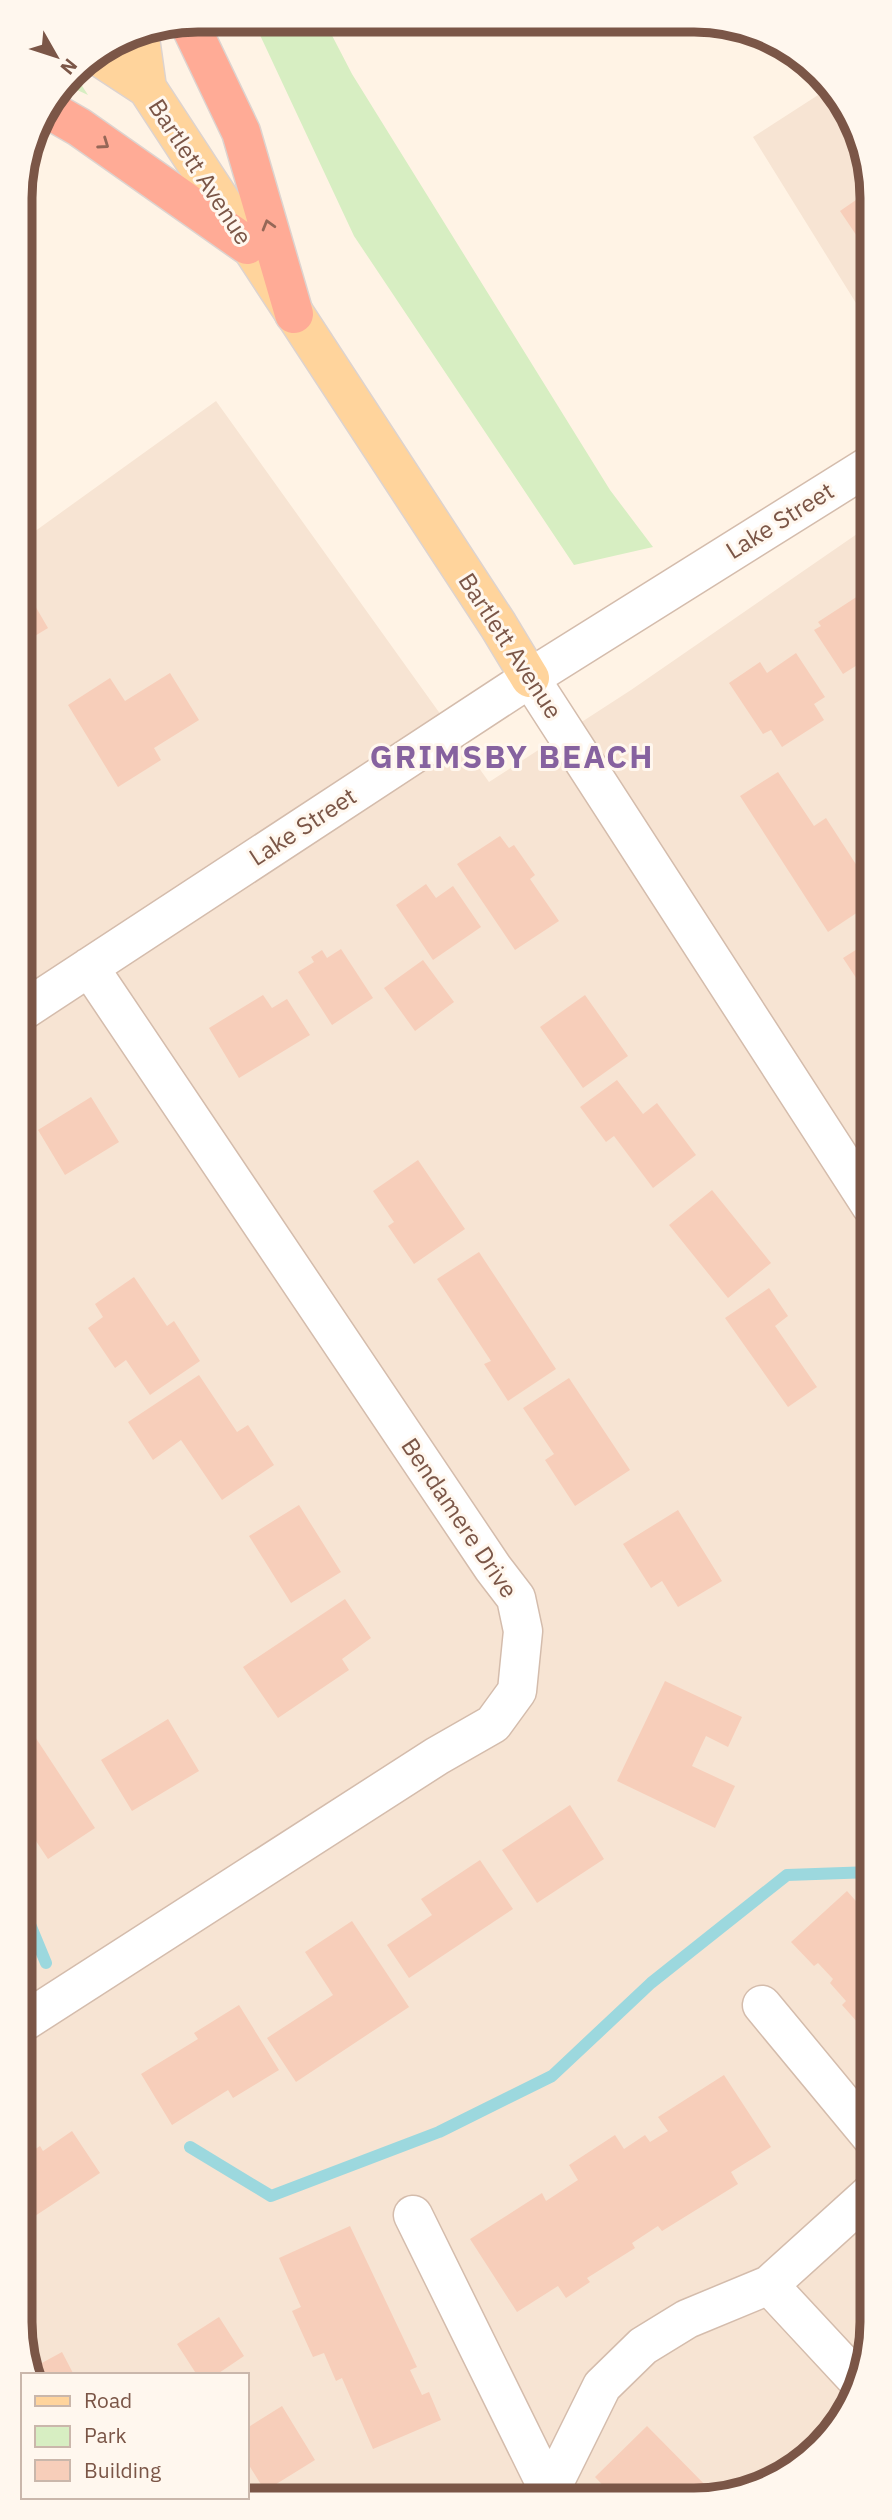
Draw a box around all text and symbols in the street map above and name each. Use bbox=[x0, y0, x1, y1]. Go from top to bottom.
north arrow bbox=[21, 21, 91, 91]
text: N bbox=[56, 54, 83, 80]
street label: Bartlett Avenue bbox=[142, 92, 260, 251]
one-way arrow bbox=[96, 136, 109, 149]
one-way arrow bbox=[262, 220, 276, 232]
street label: Lake Street bbox=[719, 474, 840, 566]
street label: Bartlett Avenue bbox=[452, 566, 570, 725]
district label: GRIMSBY BEACH bbox=[370, 735, 654, 777]
street label: Lake Street bbox=[243, 780, 362, 873]
street label: Bendamere Drive bbox=[394, 1431, 525, 1604]
legend bbox=[21, 2373, 248, 2499]
text: Road bbox=[84, 2386, 132, 2414]
text: Park bbox=[84, 2421, 127, 2449]
text: Building bbox=[84, 2456, 161, 2484]

